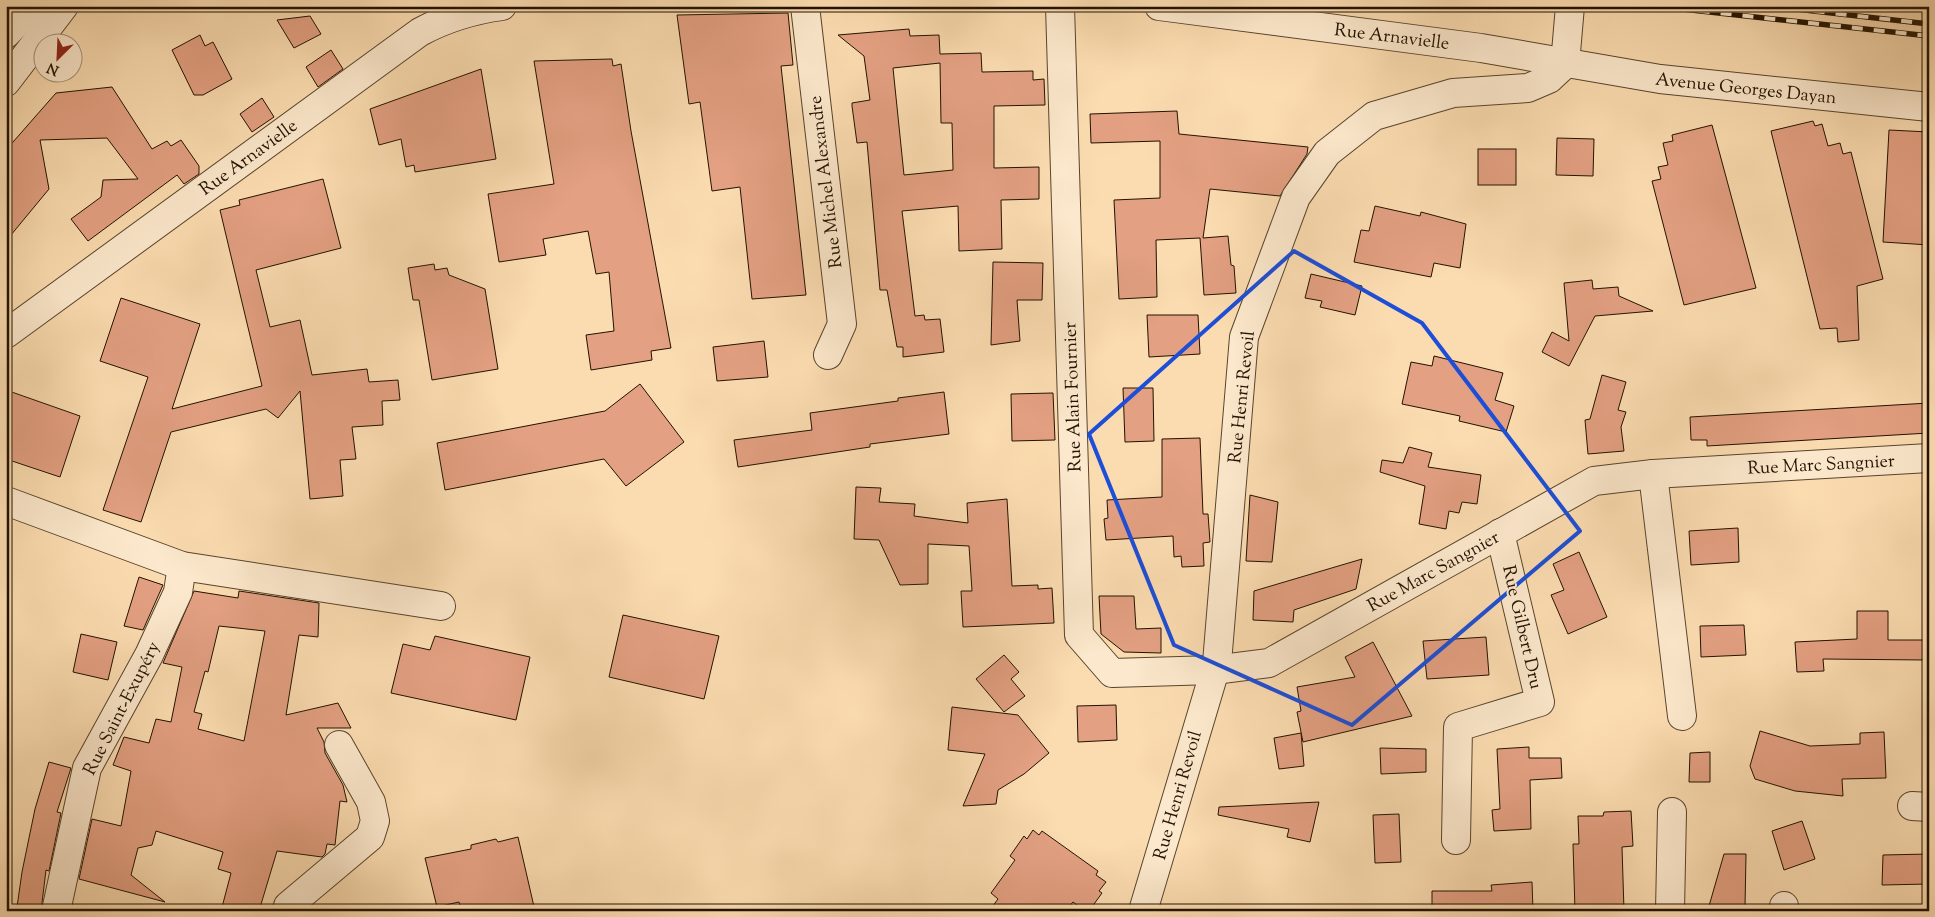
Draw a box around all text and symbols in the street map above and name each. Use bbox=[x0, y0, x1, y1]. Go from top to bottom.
street label: Rue Arnavielle bbox=[1333, 18, 1451, 58]
north arrow bbox=[32, 32, 82, 82]
text: N bbox=[44, 57, 63, 79]
street label: Avenue Georges Dayan bbox=[1654, 68, 1838, 112]
street label: Rue Michel Alexandre bbox=[804, 94, 850, 269]
street label: Rue Arnavielle bbox=[195, 114, 304, 203]
street label: Rue Alain Fournier bbox=[1058, 321, 1090, 472]
street label: Rue Henri Revoil bbox=[1223, 330, 1263, 465]
street label: Rue Marc Sangnier bbox=[1747, 449, 1896, 483]
street label: Rue Marc Sangnier bbox=[1363, 526, 1505, 620]
street label: Rue Gilbert Dru bbox=[1494, 563, 1548, 692]
street label: Rue Saint-Exupéry bbox=[78, 638, 168, 780]
street label: Rue Henri Revoil bbox=[1148, 728, 1210, 863]

